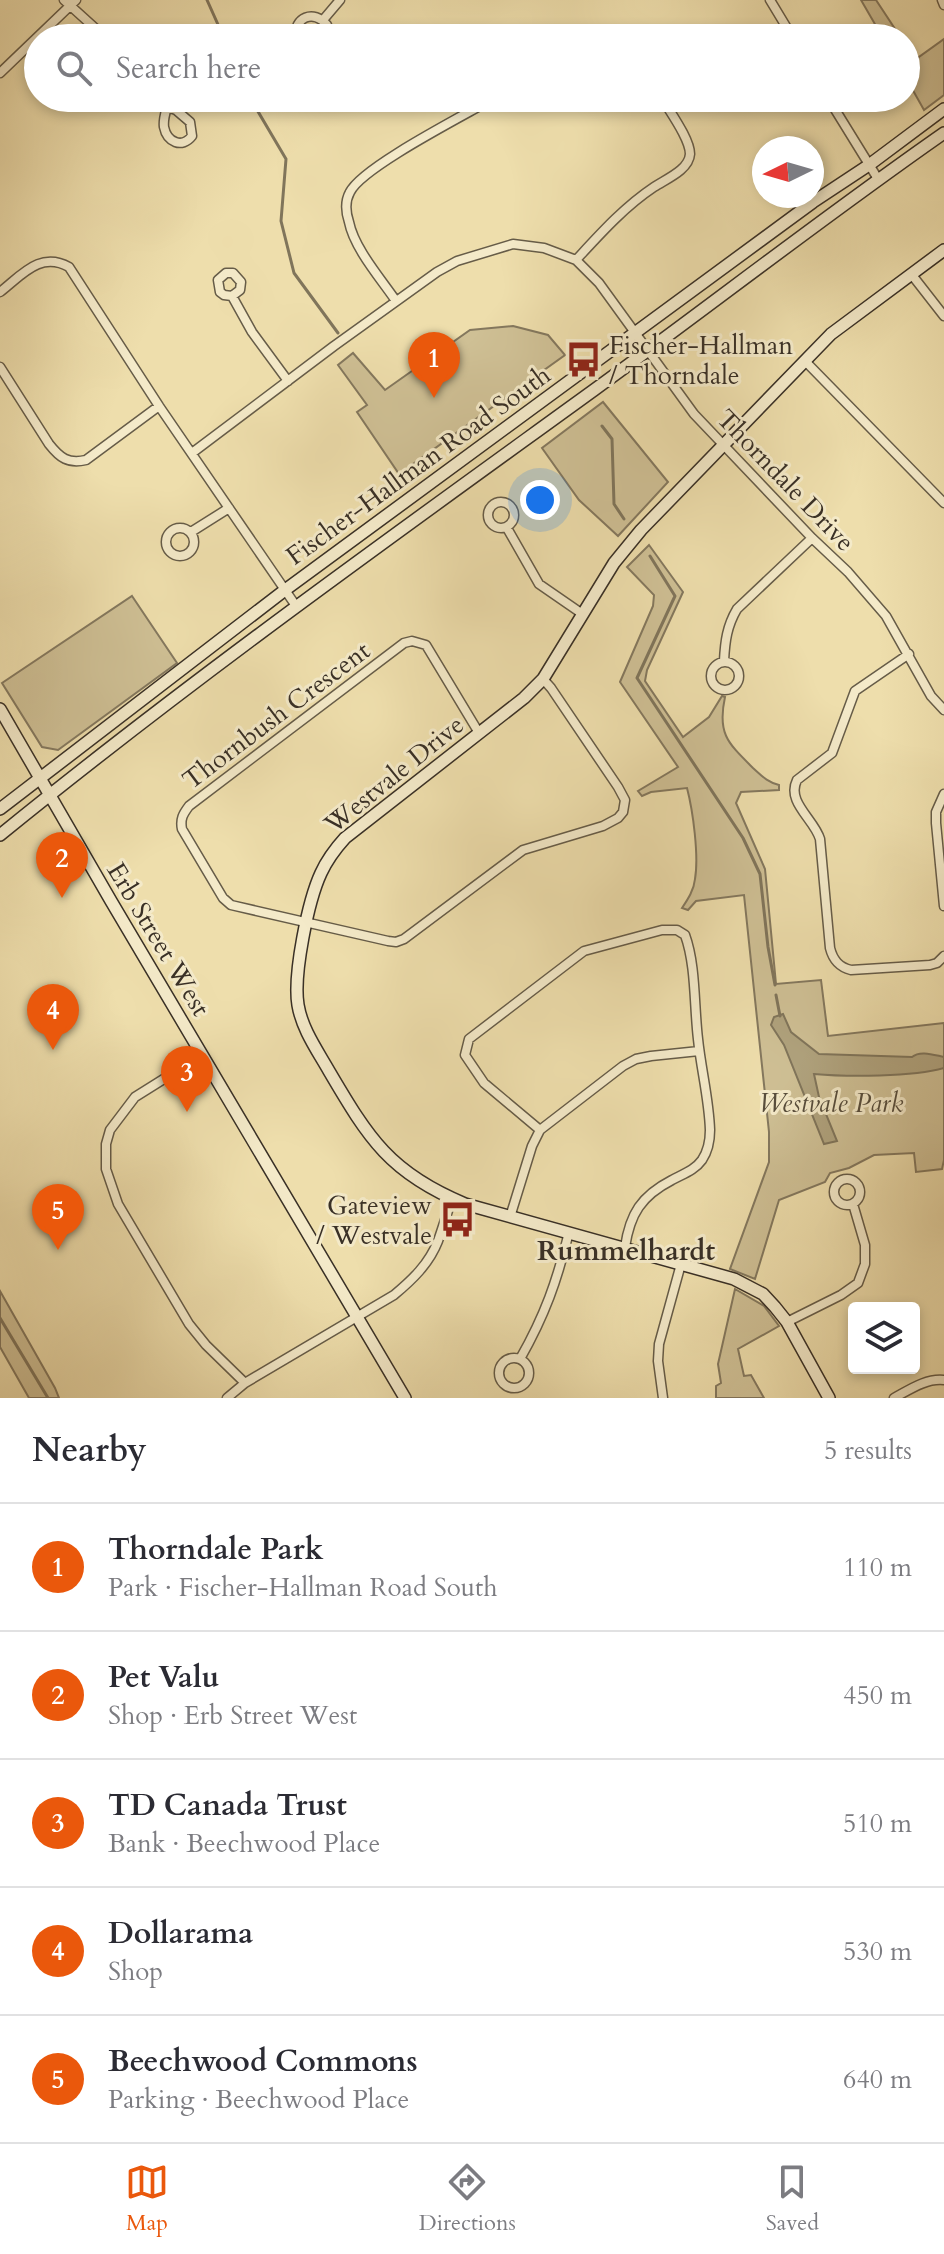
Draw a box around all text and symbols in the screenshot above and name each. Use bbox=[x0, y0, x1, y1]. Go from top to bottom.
search box bbox=[24, 24, 920, 112]
icon: search bbox=[52, 46, 96, 90]
text: Search here bbox=[116, 48, 261, 89]
north arrow bbox=[752, 136, 824, 208]
place label: Fischer-Hallman / Thorndale bbox=[609, 328, 793, 393]
pin: 1 bbox=[408, 332, 460, 398]
bus stop icon: Fischer-Hallman / Thorndale bbox=[564, 341, 602, 379]
street label: Fischer-Hallman Road South bbox=[279, 357, 558, 573]
street label: Thorndale Drive bbox=[709, 402, 862, 559]
your location bbox=[520, 480, 560, 520]
street label: Thornbush Crescent bbox=[175, 633, 377, 797]
street label: Westvale Drive bbox=[316, 707, 471, 842]
pin: 2 bbox=[36, 832, 88, 898]
street label: Erb Street West bbox=[99, 856, 218, 1023]
pin: 4 bbox=[27, 984, 79, 1050]
pin: 3 bbox=[161, 1046, 213, 1112]
park label: Westvale Park bbox=[759, 1086, 903, 1121]
pin: 5 bbox=[32, 1184, 84, 1250]
place label: Gateview / Westvale bbox=[316, 1188, 432, 1253]
bus stop icon: Gateview / Westvale bbox=[439, 1201, 477, 1239]
district label: Rummelhardt bbox=[537, 1232, 715, 1270]
map controls bbox=[848, 1302, 920, 1374]
button: layers bbox=[848, 1302, 920, 1374]
text: Nearby bbox=[32, 1427, 147, 1473]
text: 5 results bbox=[824, 1433, 912, 1468]
text: Thorndale Park bbox=[108, 1529, 323, 1570]
text: 1 bbox=[51, 1550, 65, 1585]
text: 110 m bbox=[843, 1550, 912, 1585]
text: Park · Fischer-Hallman Road South bbox=[108, 1570, 498, 1605]
text: Pet Valu bbox=[108, 1657, 219, 1698]
text: 2 bbox=[51, 1678, 65, 1713]
text: 450 m bbox=[843, 1678, 912, 1713]
text: Shop · Erb Street West bbox=[108, 1698, 357, 1733]
text: TD Canada Trust bbox=[108, 1785, 347, 1826]
text: 3 bbox=[51, 1806, 65, 1841]
text: 510 m bbox=[843, 1806, 912, 1841]
text: Bank · Beechwood Place bbox=[108, 1826, 380, 1861]
text: Dollarama bbox=[108, 1913, 253, 1954]
text: 4 bbox=[51, 1934, 65, 1969]
text: 530 m bbox=[843, 1934, 912, 1969]
text: Shop bbox=[108, 1954, 163, 1989]
text: Beechwood Commons bbox=[108, 2041, 418, 2082]
text: 5 bbox=[51, 2062, 65, 2097]
text: 640 m bbox=[843, 2062, 912, 2097]
text: Parking · Beechwood Place bbox=[108, 2082, 409, 2117]
tab: Map bbox=[125, 2160, 169, 2238]
tab: Directions bbox=[419, 2160, 516, 2238]
tab: Saved bbox=[766, 2160, 819, 2238]

